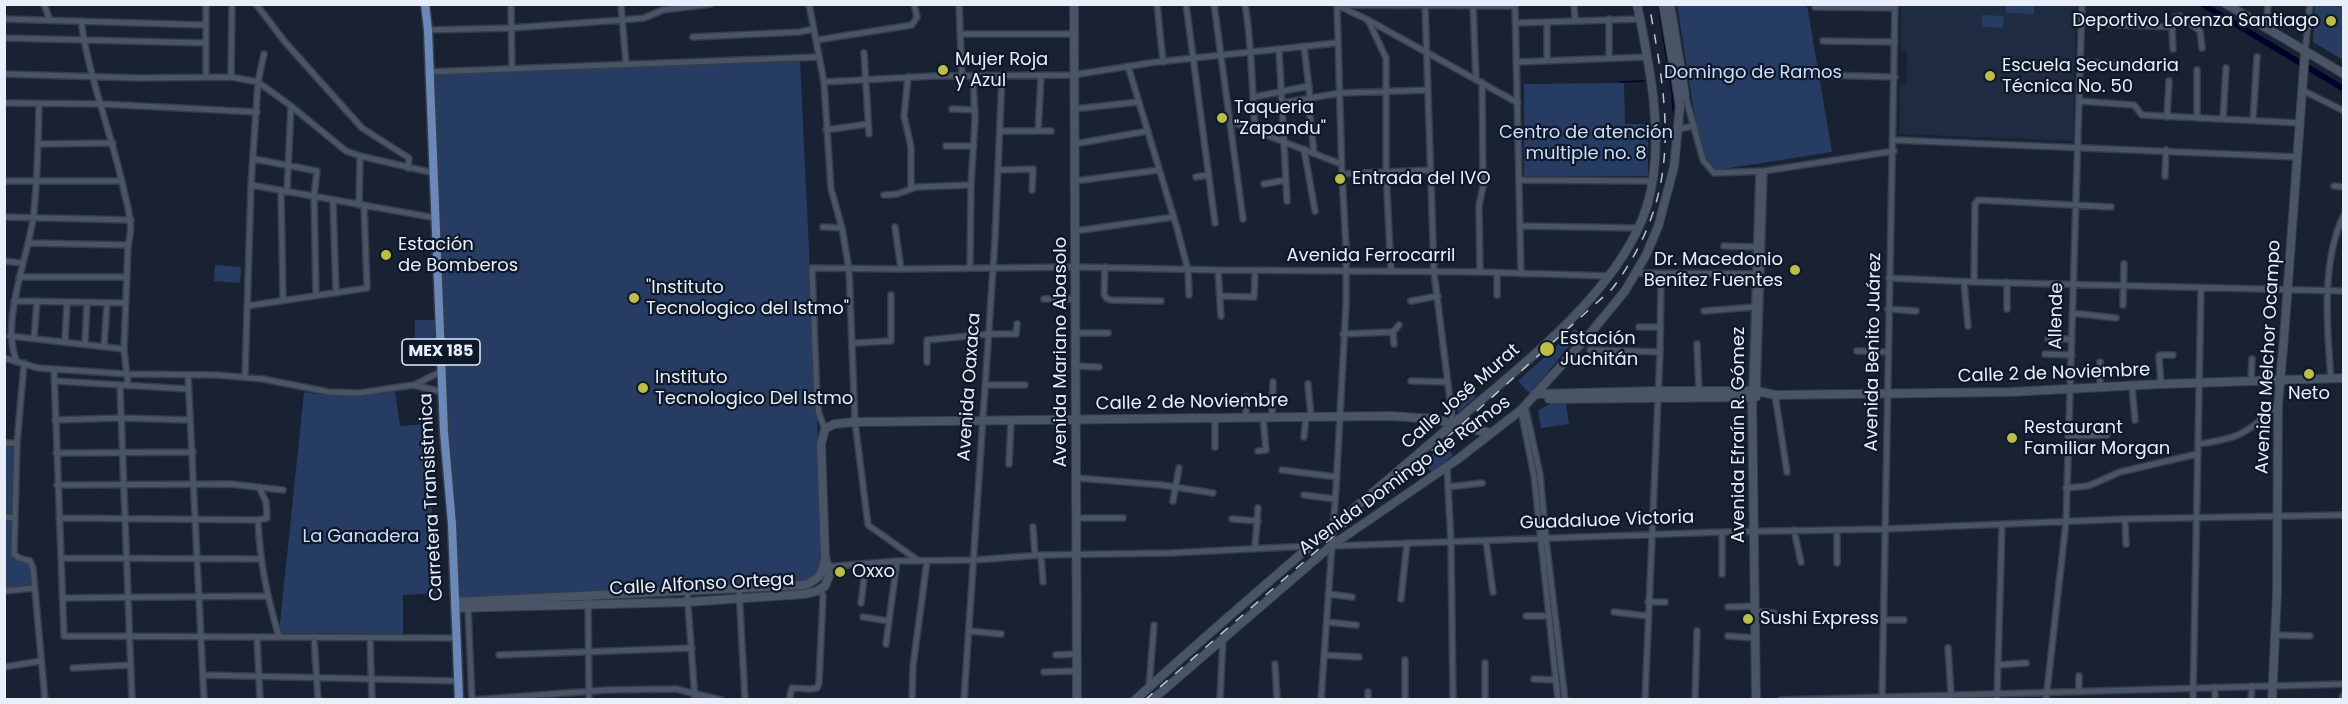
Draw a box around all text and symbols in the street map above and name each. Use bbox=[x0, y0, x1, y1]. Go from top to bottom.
place label: Deportivo Lorenza Santiago bbox=[2072, 10, 2319, 32]
marker: Deportivo Lorenza Santiago bbox=[2324, 14, 2338, 28]
place label: Mujer Roja y Azul bbox=[955, 49, 1048, 92]
place label: Escuela Secundaria Técnica No. 50 bbox=[2002, 55, 2179, 98]
park label: Domingo de Ramos bbox=[1664, 62, 1842, 84]
marker: Mujer Roja y Azul bbox=[936, 63, 950, 77]
marker: Escuela Secundaria Técnica No. 50 bbox=[1983, 69, 1997, 83]
place label: Taqueria "Zapandu" bbox=[1234, 97, 1326, 140]
marker: Taqueria "Zapandu" bbox=[1215, 111, 1229, 125]
park label: Centro de atención multiple no. 8 bbox=[1499, 122, 1673, 164]
place label: Entrada del IVO bbox=[1352, 168, 1491, 190]
marker: Entrada del IVO bbox=[1333, 172, 1347, 186]
place label: Estación de Bomberos bbox=[398, 234, 518, 276]
street label: Avenida Mariano Abasolo bbox=[1050, 237, 1072, 467]
street label: Avenida Melchor Ocampo bbox=[2252, 239, 2286, 475]
street label: Avenida Ferrocarril bbox=[1286, 245, 1456, 267]
marker: Estación de Bomberos bbox=[379, 248, 393, 262]
place label: Dr. Macedonio Benítez Fuentes bbox=[1644, 249, 1783, 292]
street label: Avenida Benito Juárez bbox=[1861, 252, 1887, 452]
marker: Dr. Macedonio Benítez Fuentes bbox=[1788, 263, 1802, 277]
place label: "Instituto Tecnologico del Istmo" bbox=[646, 277, 849, 320]
street label: Allende bbox=[2046, 282, 2068, 350]
marker: "Instituto Tecnologico del Istmo" bbox=[627, 291, 641, 305]
street label: Avenida Oaxaca bbox=[954, 312, 986, 462]
street label: Avenida Efraín R. Gómez bbox=[1728, 327, 1750, 543]
place label: Estación Juchitán bbox=[1560, 328, 1638, 370]
road number: MEX 185 bbox=[402, 339, 480, 365]
street label: Calle José Murat bbox=[1397, 340, 1525, 454]
marker: Estación Juchitán bbox=[1538, 340, 1556, 358]
street label: Calle 2 de Noviembre bbox=[1957, 360, 2151, 388]
place label: Instituto Tecnologico Del Istmo bbox=[655, 367, 853, 410]
marker: Neto bbox=[2302, 367, 2316, 381]
marker: Instituto Tecnologico Del Istmo bbox=[636, 381, 650, 395]
place label: Neto bbox=[2288, 383, 2330, 405]
street label: Calle 2 de Noviembre bbox=[1096, 391, 1288, 415]
street label: Avenida Domingo de Ramos bbox=[1295, 392, 1515, 560]
street label: Carretera Transistmica bbox=[416, 393, 448, 601]
place label: Restaurant Familiar Morgan bbox=[2024, 417, 2170, 460]
marker: Restaurant Familiar Morgan bbox=[2005, 431, 2019, 445]
street label: Guadaluoe Victoria bbox=[1519, 507, 1695, 535]
park label: La Ganadera bbox=[303, 526, 419, 548]
place label: Oxxo bbox=[852, 561, 895, 583]
marker: Oxxo bbox=[833, 565, 847, 579]
street label: Calle Alfonso Ortega bbox=[609, 569, 795, 601]
place label: Sushi Express bbox=[1760, 608, 1879, 630]
marker: Sushi Express bbox=[1741, 612, 1755, 626]

